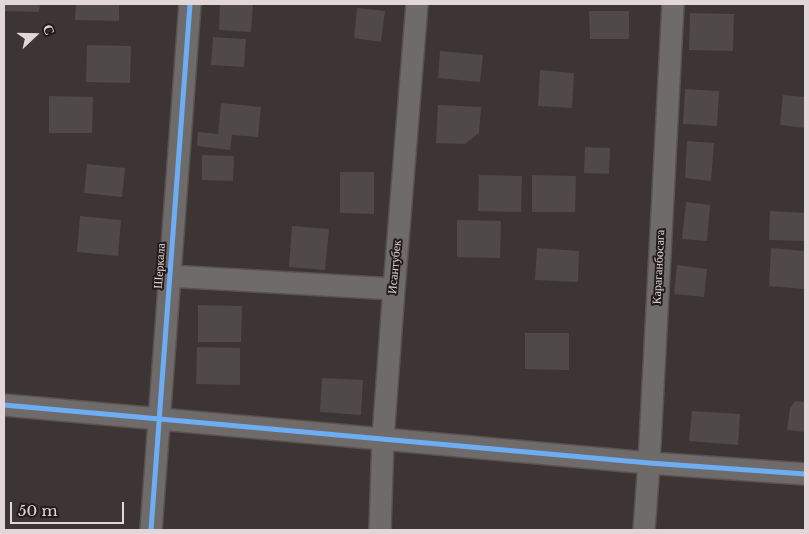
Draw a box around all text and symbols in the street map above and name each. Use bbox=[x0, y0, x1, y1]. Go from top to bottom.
north arrow bbox=[10, 10, 60, 60]
text: С bbox=[39, 22, 59, 38]
street label: Караганбосага bbox=[650, 229, 668, 305]
street label: Исантубек bbox=[385, 240, 405, 294]
street label: Шеркала bbox=[151, 243, 169, 289]
scale bar bbox=[12, 492, 126, 524]
text: 50 m bbox=[18, 501, 58, 520]

